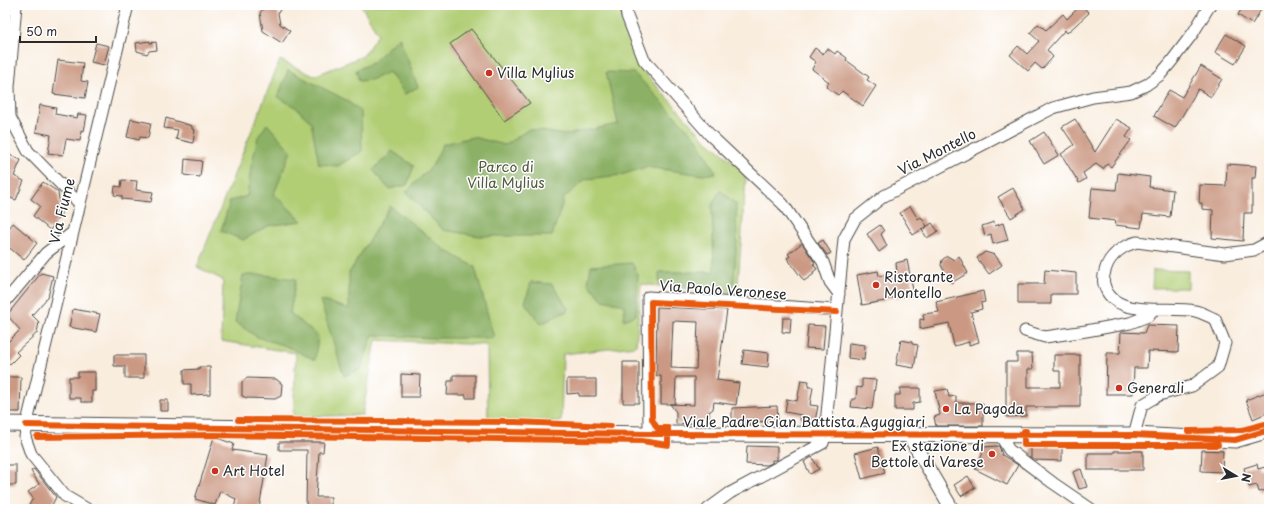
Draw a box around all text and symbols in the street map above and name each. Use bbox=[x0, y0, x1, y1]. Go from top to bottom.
scale bar bbox=[20, 18, 96, 44]
text: 50 m bbox=[26, 22, 57, 40]
place label: Villa Mylius bbox=[497, 62, 574, 83]
marker: Villa Mylius bbox=[484, 68, 494, 78]
street label: Via Montello bbox=[894, 123, 980, 180]
park label: Parco di Villa Mylius bbox=[467, 156, 545, 193]
street label: Via Fiume bbox=[43, 175, 80, 246]
place label: Ristorante Montello bbox=[884, 266, 954, 303]
street label: Via Paolo Veronese bbox=[659, 275, 788, 304]
marker: Ristorante Montello bbox=[871, 280, 881, 290]
place label: Generali bbox=[1127, 377, 1184, 398]
marker: Generali bbox=[1114, 383, 1124, 393]
place label: La Pagoda bbox=[954, 398, 1024, 419]
marker: La Pagoda bbox=[941, 404, 951, 414]
street label: Viale Padre Gian Battista Aguggiari bbox=[683, 411, 925, 432]
place label: Ex stazione di Bettole di Varese bbox=[871, 435, 984, 472]
marker: Ex stazione di Bettole di Varese bbox=[987, 449, 997, 459]
north arrow bbox=[1216, 456, 1256, 496]
place label: Art Hotel bbox=[223, 460, 285, 481]
marker: Art Hotel bbox=[210, 466, 220, 476]
text: N bbox=[1237, 472, 1255, 484]

